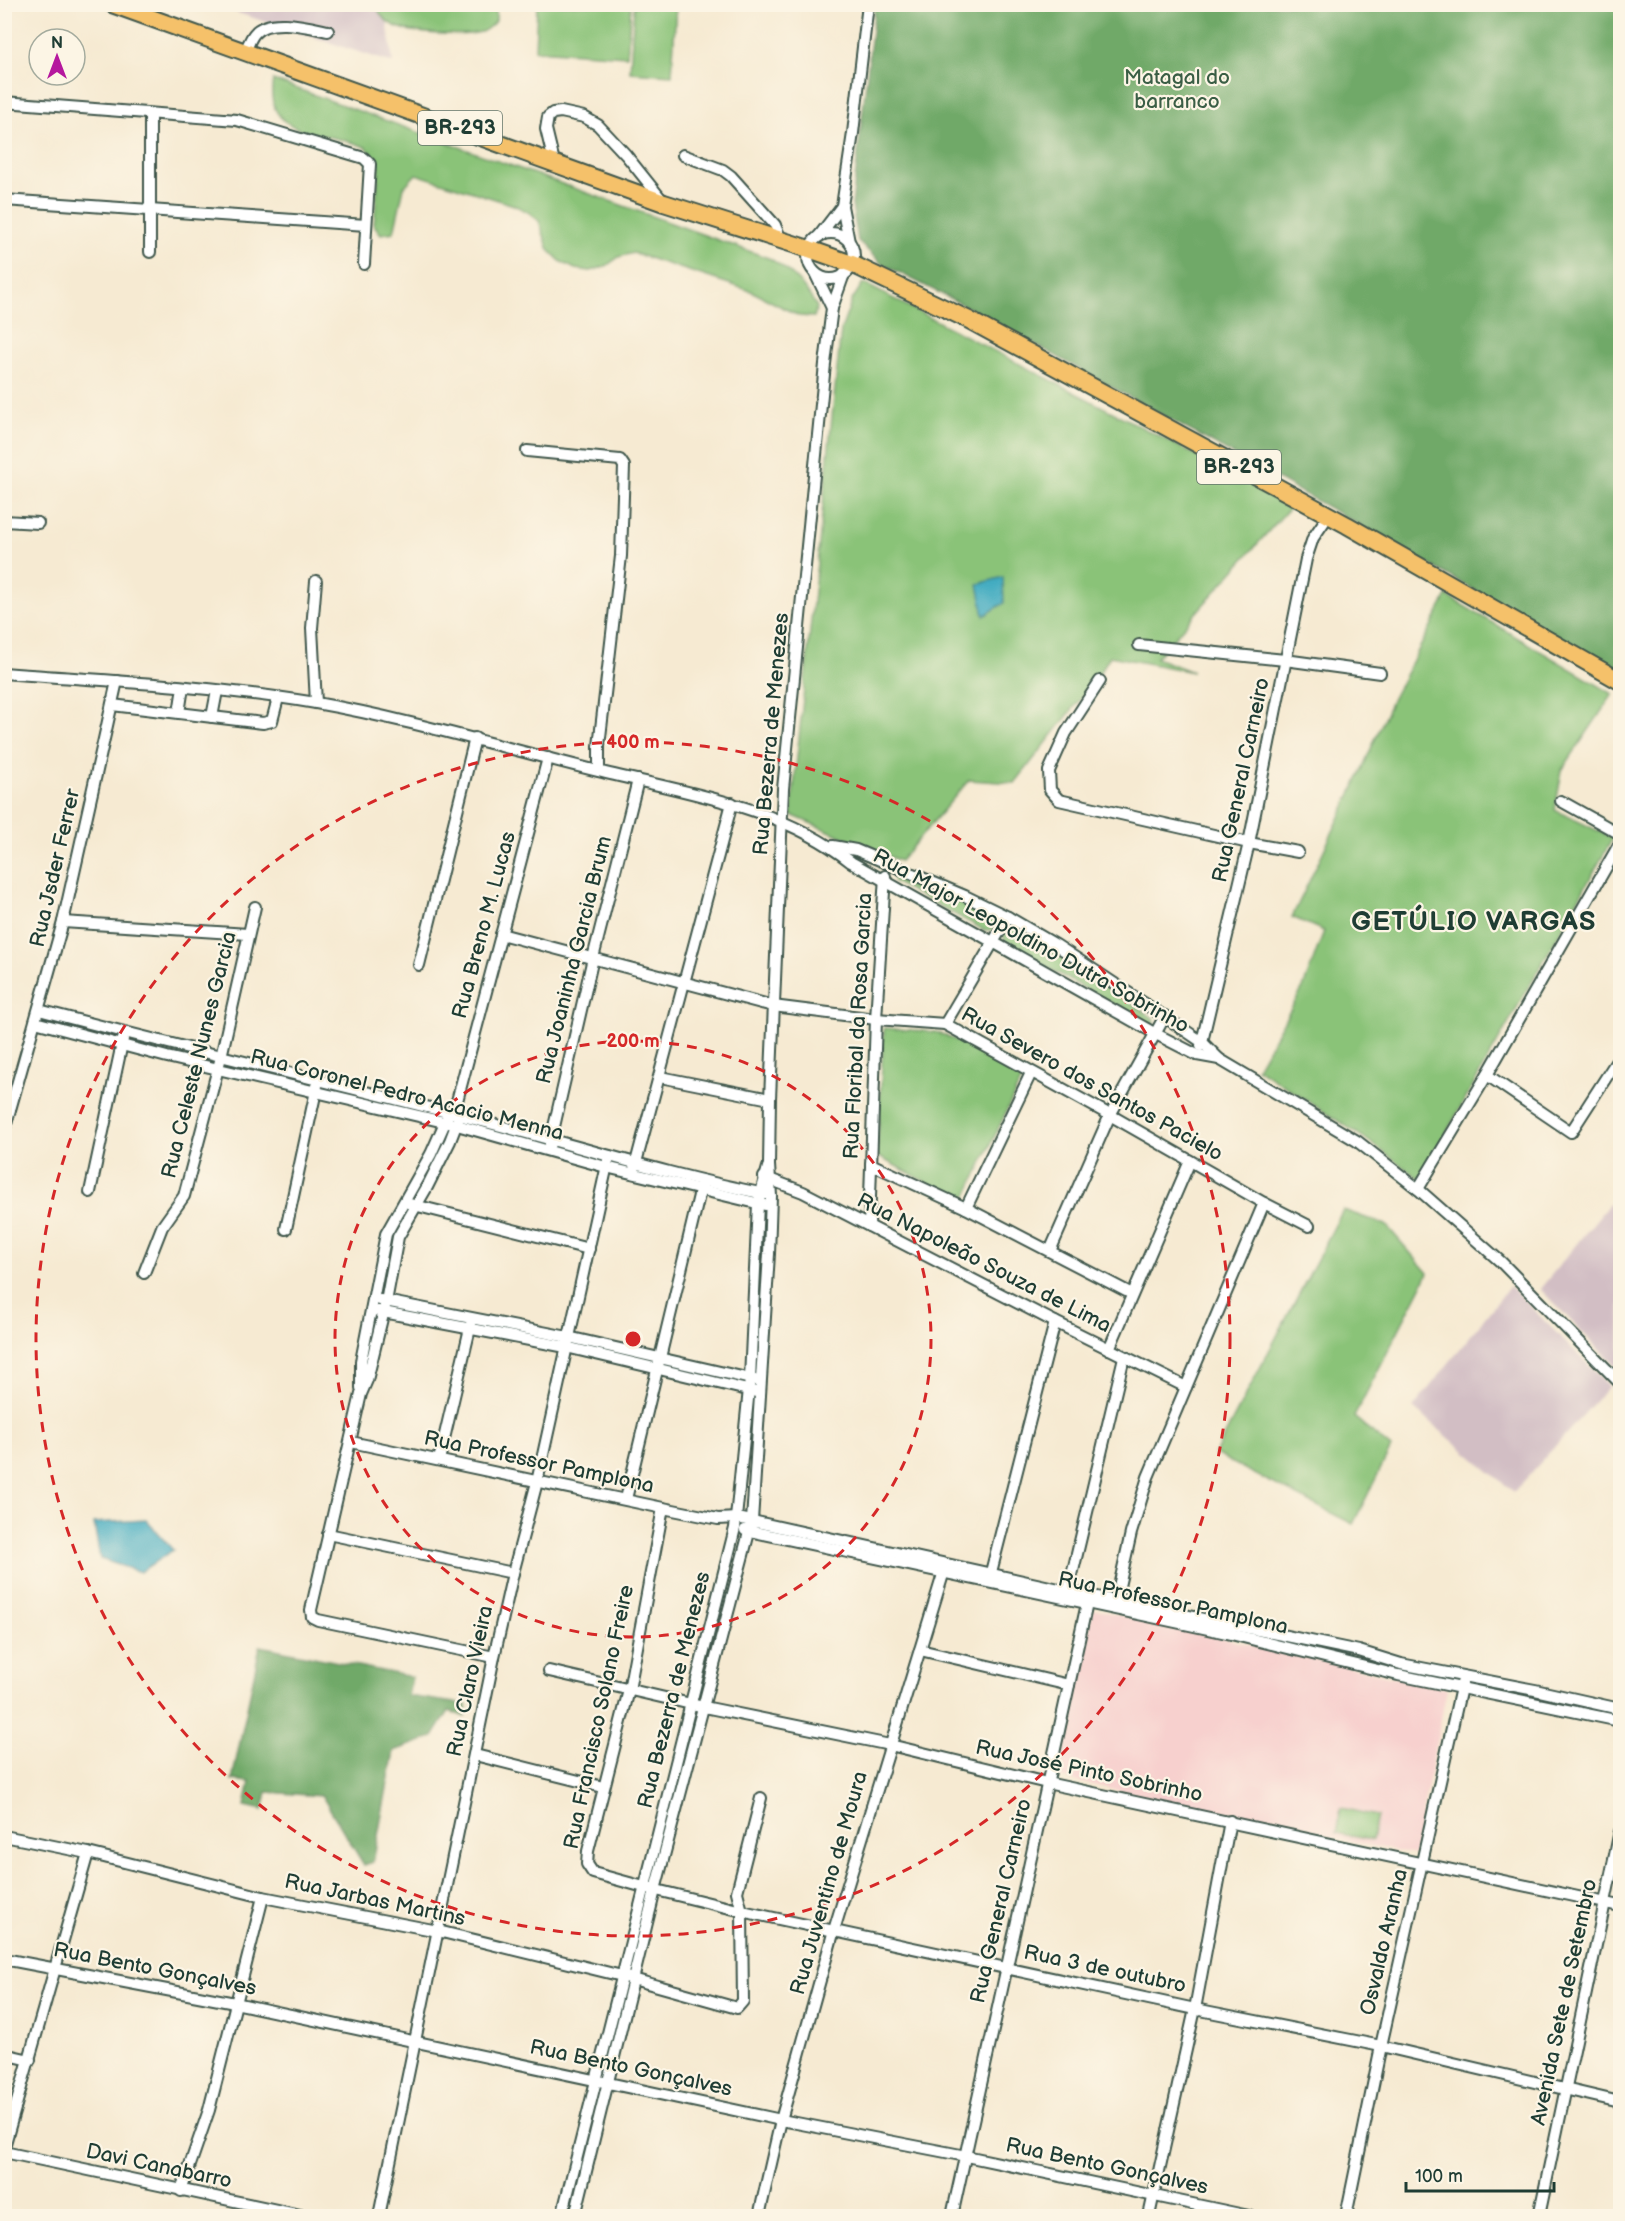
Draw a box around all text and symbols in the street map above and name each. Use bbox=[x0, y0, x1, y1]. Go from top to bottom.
north arrow bbox=[27, 27, 87, 87]
text: N bbox=[51, 34, 63, 53]
park label: Matagal do barranco bbox=[1124, 65, 1230, 114]
road number: BR-293 bbox=[418, 111, 502, 145]
road number: BR-293 bbox=[1197, 450, 1281, 484]
street label: Rua Bezerra de Menezes bbox=[748, 612, 794, 856]
street label: Rua General Carneiro bbox=[1207, 675, 1275, 885]
text: 400 m bbox=[606, 732, 660, 753]
street label: Rua Jsder Ferrer bbox=[25, 786, 85, 950]
street label: Rua Breno M. Lucas bbox=[447, 829, 521, 1021]
street label: Rua Joaninha Garcia Brum bbox=[531, 833, 617, 1087]
street label: Rua Major Leopoldino Dutra Sobrinho bbox=[869, 843, 1193, 1039]
street label: Rua Floribal da Rosa Garcia bbox=[839, 892, 877, 1160]
district label: GETÚLIO VARGAS bbox=[1351, 904, 1597, 938]
street label: Rua Celeste Nunes Garcia bbox=[156, 929, 242, 1181]
street label: Rua Severo dos Santos Pacielo bbox=[957, 1002, 1227, 1166]
text: 200 m bbox=[606, 1031, 660, 1052]
street label: Rua Coronel Pedro Acacio Menna bbox=[248, 1044, 566, 1146]
street label: Rua Napoleão Souza de Lima bbox=[853, 1188, 1115, 1338]
centre of rings bbox=[623, 1329, 643, 1349]
street label: Rua Professor Pamplona bbox=[422, 1425, 656, 1499]
street label: Rua Professor Pamplona bbox=[1056, 1566, 1290, 1640]
street label: Rua Bezerra de Menezes bbox=[632, 1569, 716, 1811]
street label: Rua Francisco Solano Freire bbox=[559, 1583, 639, 1851]
street label: Rua Claro Vieira bbox=[442, 1603, 498, 1759]
street label: Rua José Pinto Sobrinho bbox=[973, 1735, 1205, 1807]
street label: Rua Juventino de Moura bbox=[785, 1768, 873, 1998]
street label: Rua General Carneiro bbox=[965, 1796, 1037, 2006]
street label: Osvaldo Aranha bbox=[1355, 1866, 1413, 2018]
street label: Rua Jarbas Martins bbox=[282, 1869, 468, 1931]
street label: Avenida Sete de Setembro bbox=[1526, 1876, 1602, 2127]
street label: Rua Bento Gonçalves bbox=[51, 1937, 259, 2001]
street label: Rua 3 de outubro bbox=[1022, 1940, 1189, 1998]
street label: Rua Bento Gonçalves bbox=[528, 2034, 734, 2102]
street label: Rua Bento Gonçalves bbox=[1004, 2132, 1210, 2200]
street label: Davi Canabarro bbox=[84, 2138, 234, 2194]
scale bar bbox=[1406, 2155, 1554, 2193]
text: 100 m bbox=[1415, 2166, 1463, 2187]

